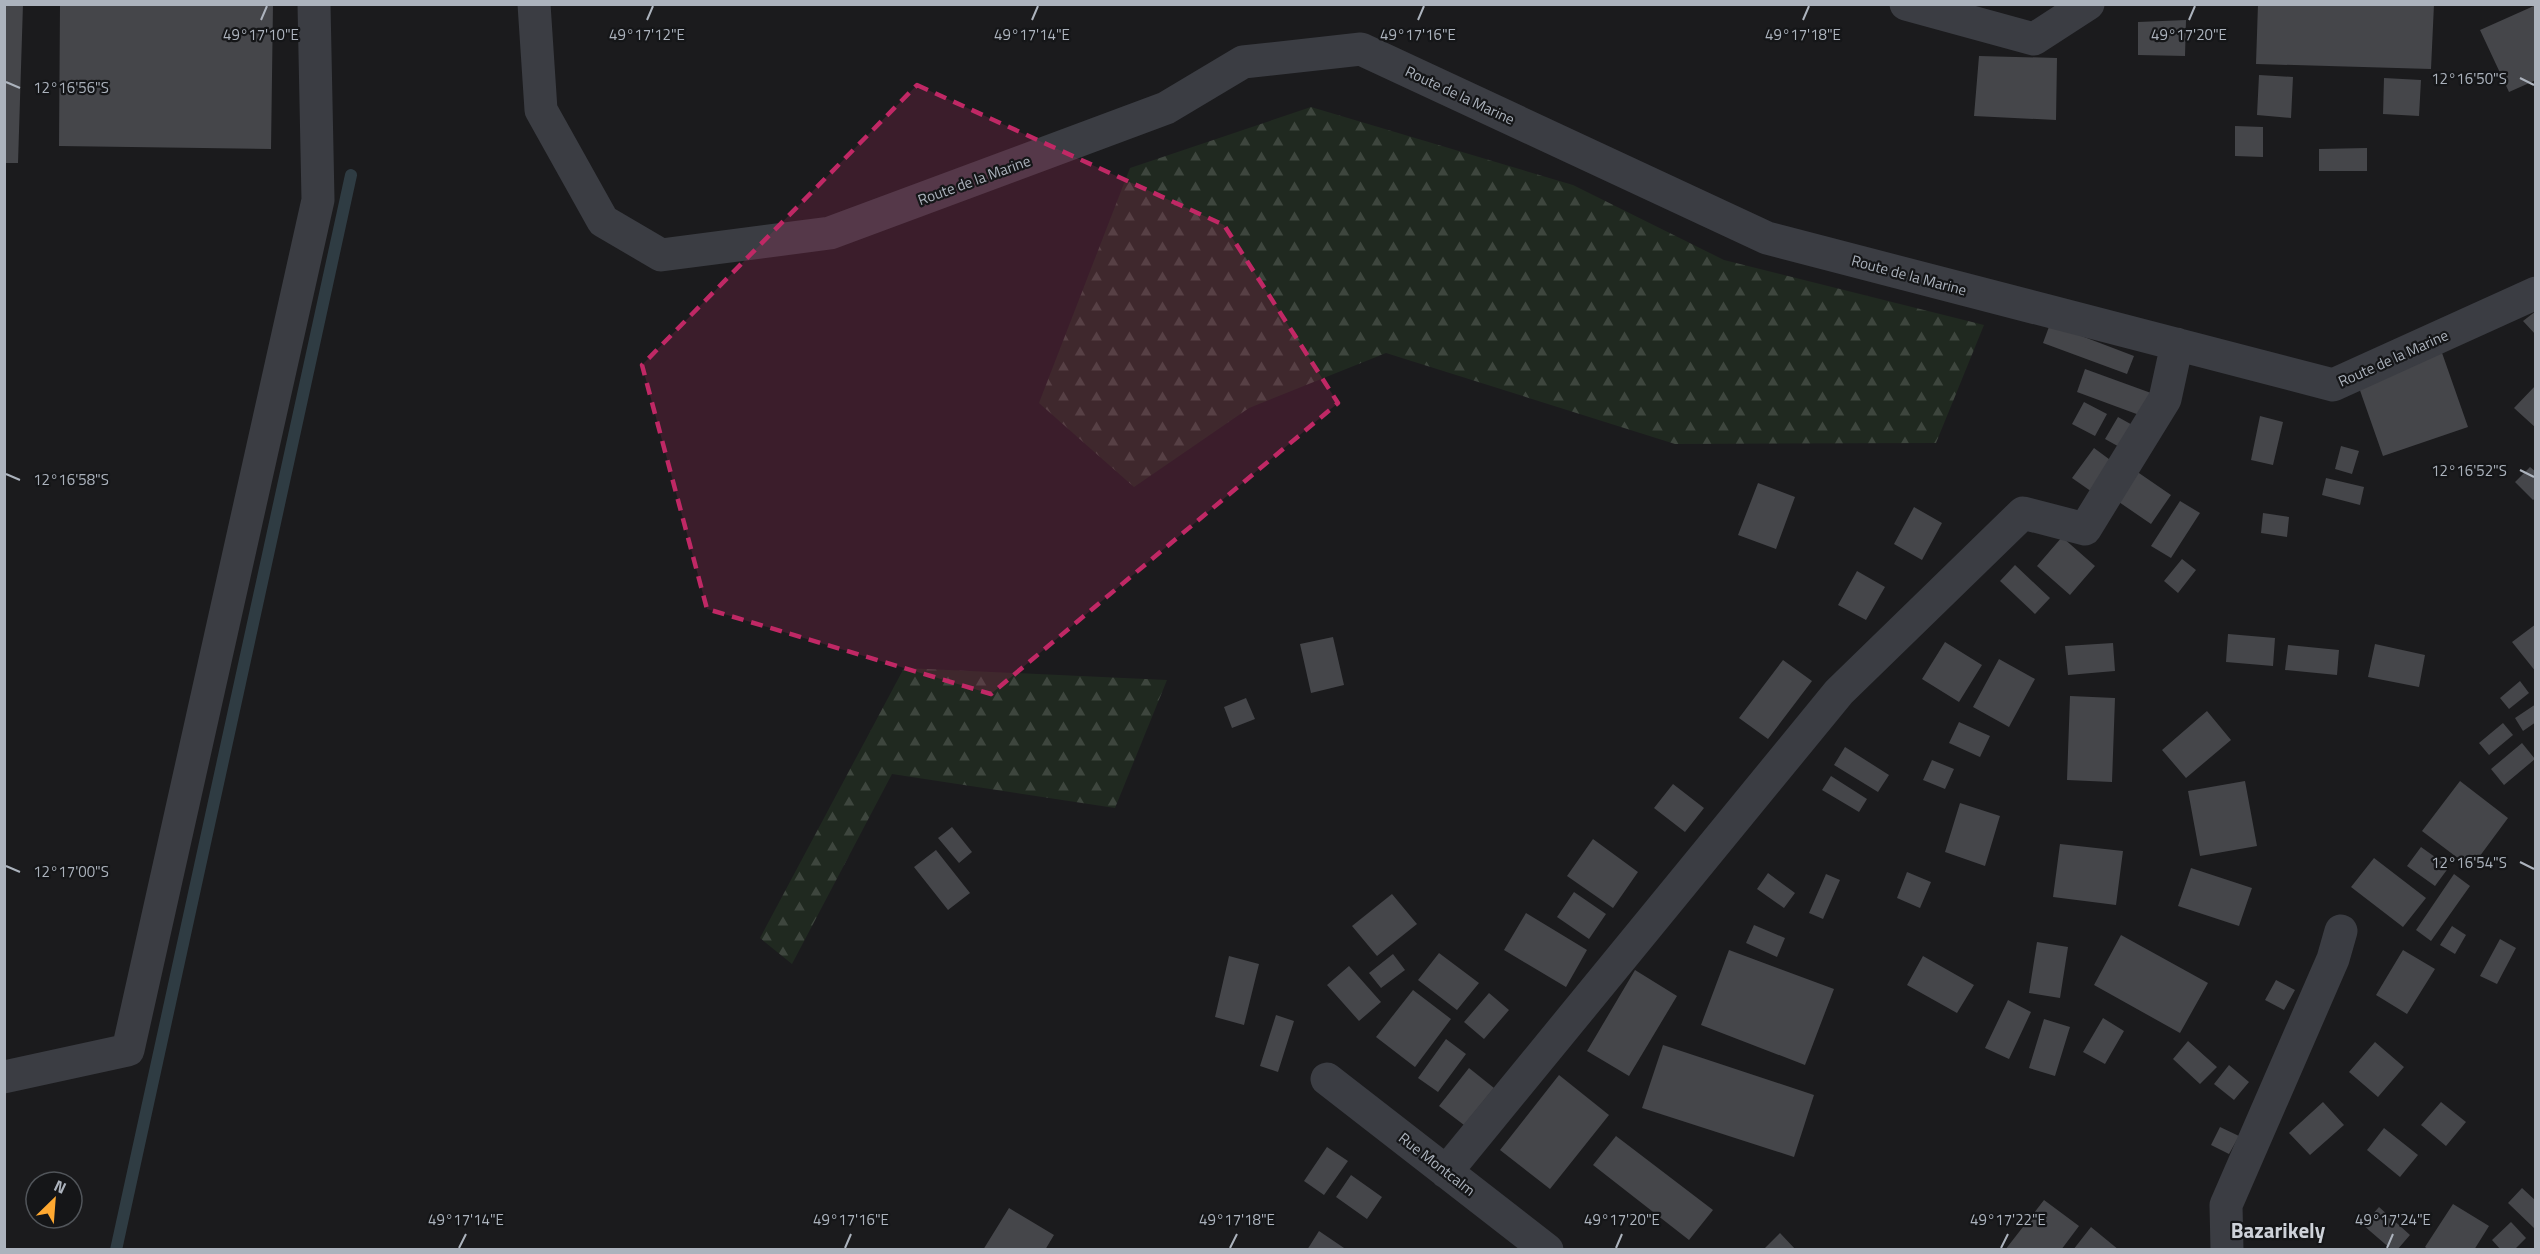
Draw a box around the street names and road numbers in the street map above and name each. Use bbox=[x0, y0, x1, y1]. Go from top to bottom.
street label: Route de la Marine bbox=[1401, 60, 1519, 130]
street label: Route de la Marine bbox=[914, 149, 1034, 211]
street label: Route de la Marine bbox=[1849, 249, 1969, 301]
street label: Route de la Marine bbox=[2334, 323, 2452, 393]
street label: Rue Montcalm bbox=[1394, 1127, 1480, 1201]

